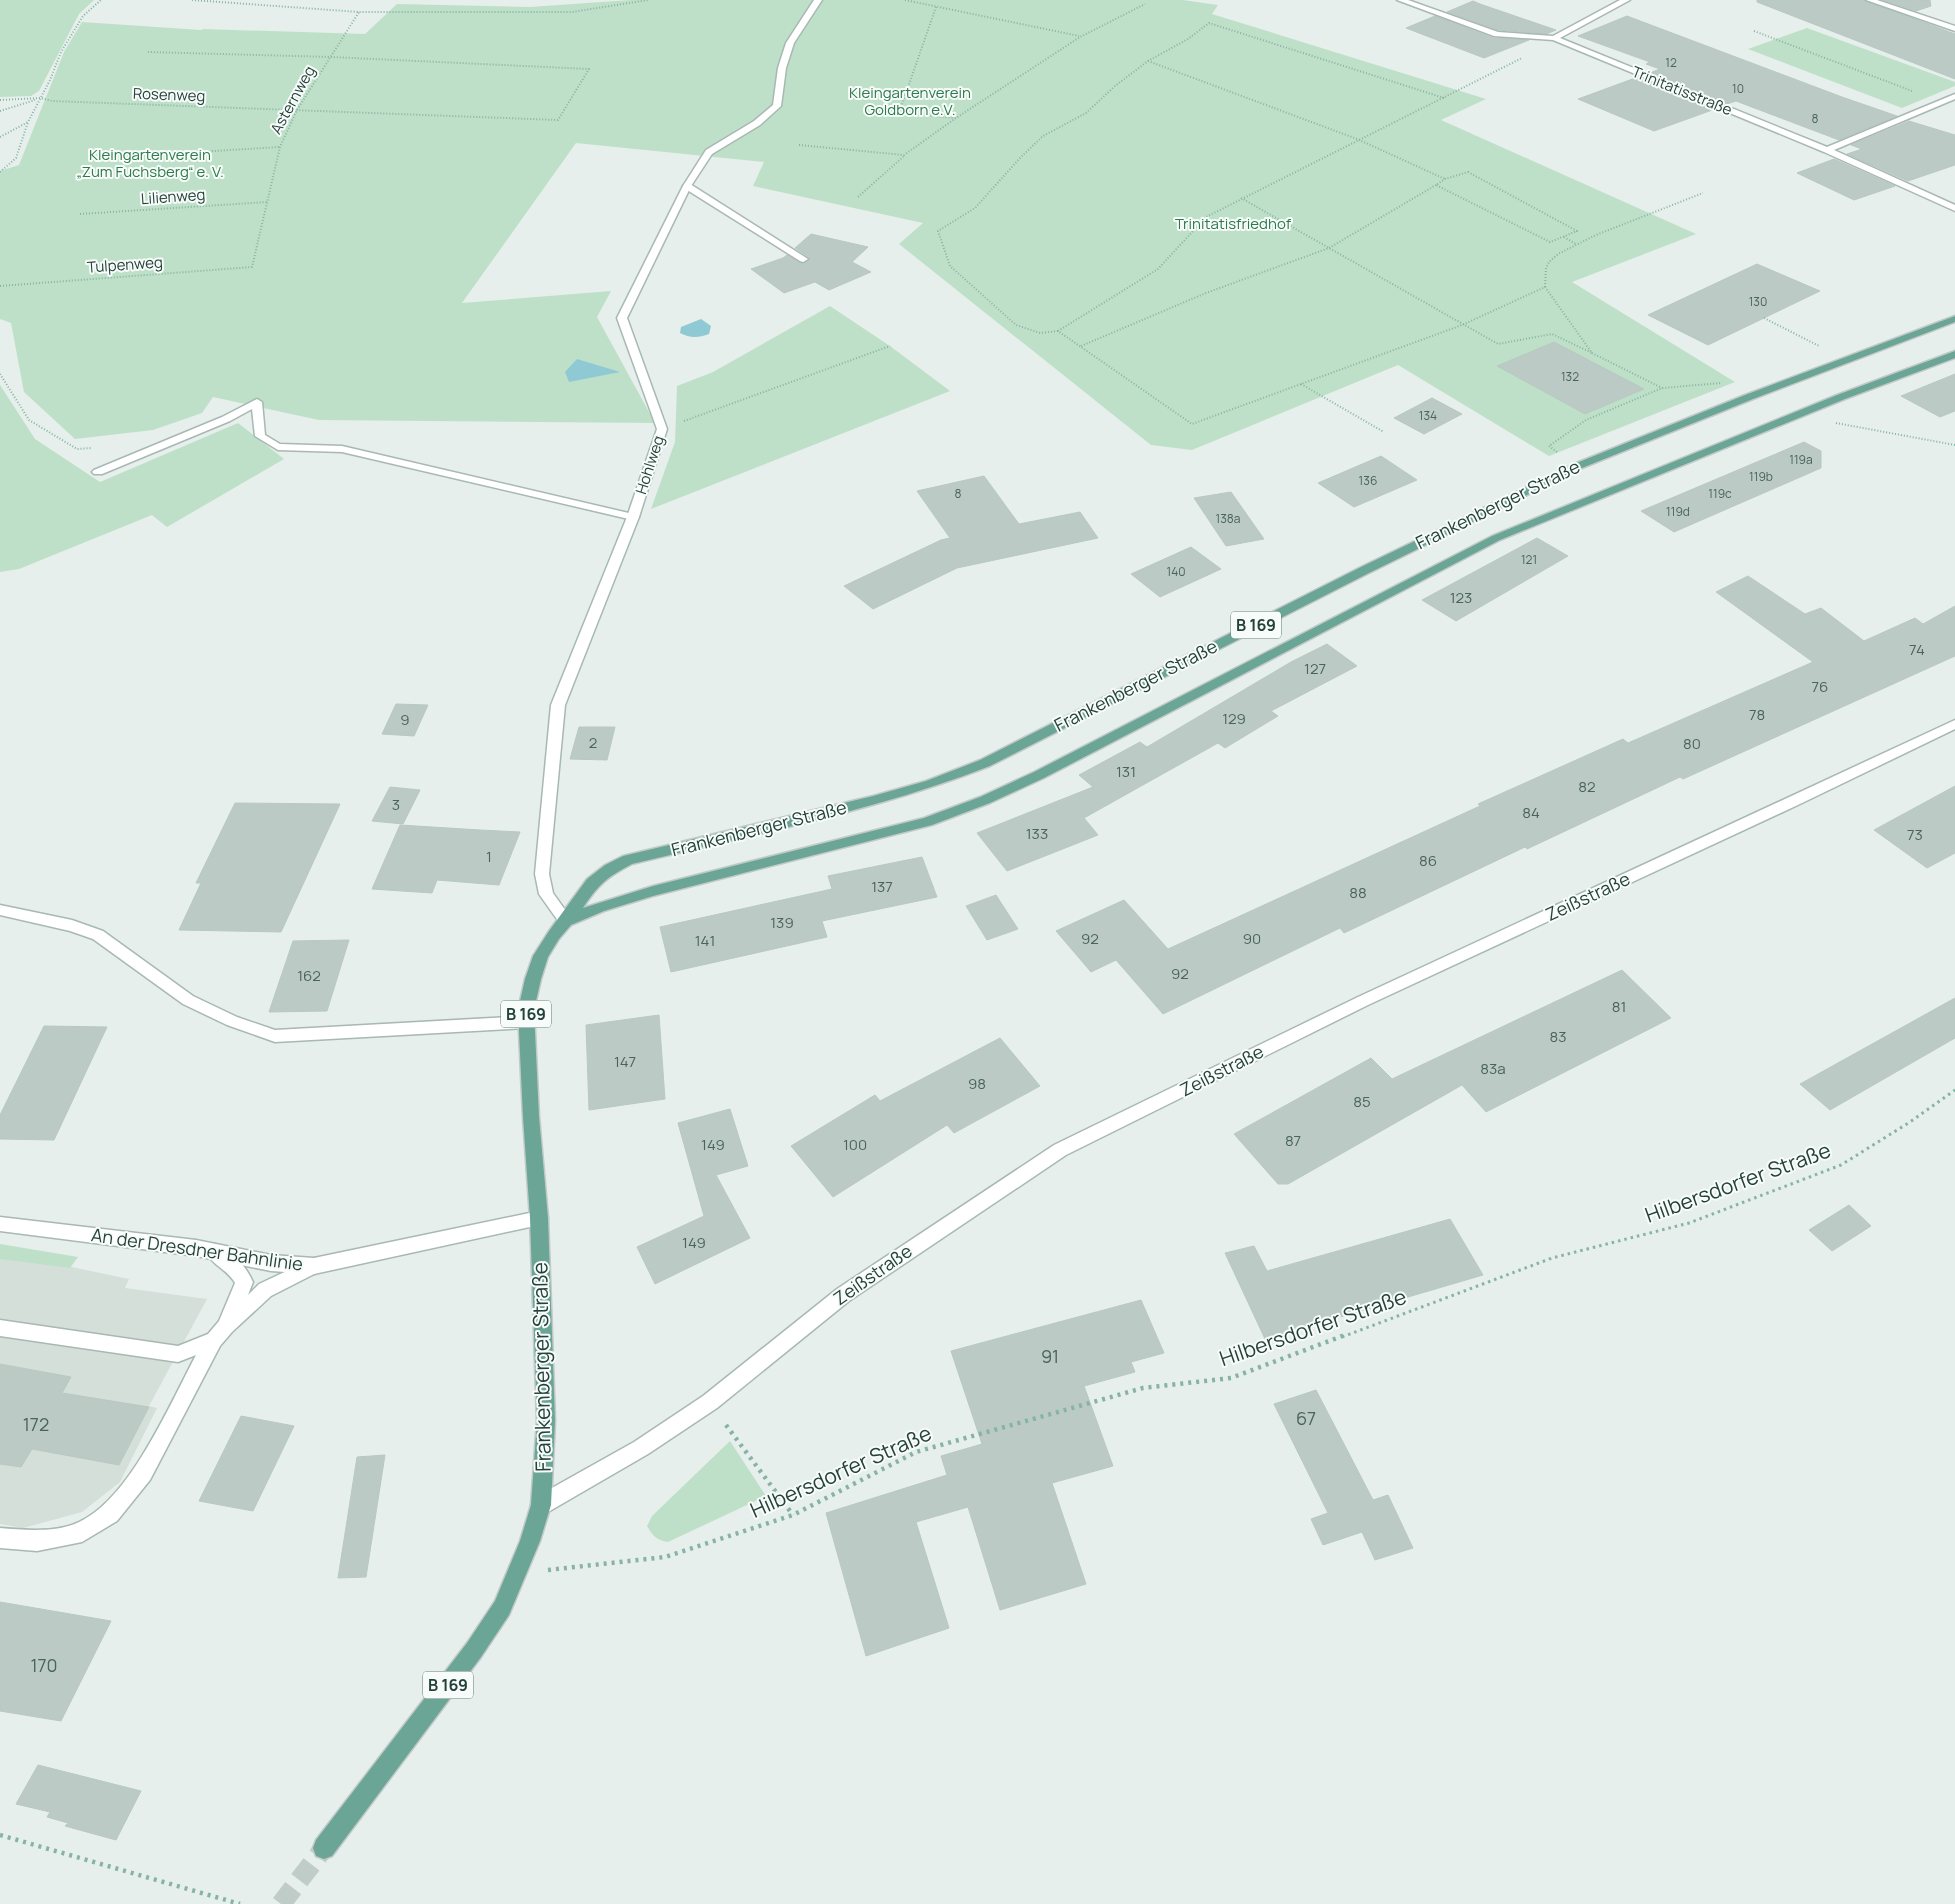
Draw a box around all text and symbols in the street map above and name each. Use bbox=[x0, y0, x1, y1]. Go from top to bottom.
house number: 12 bbox=[1665, 54, 1677, 71]
street label: Trinitatisstraße bbox=[1629, 61, 1736, 120]
street label: Asternweg bbox=[265, 62, 320, 138]
house number: 10 bbox=[1732, 80, 1744, 97]
park label: Kleingartenverein Goldborn e.V. bbox=[849, 82, 971, 120]
street label: Rosenweg bbox=[132, 83, 206, 106]
house number: 8 bbox=[1812, 110, 1819, 127]
park label: Kleingartenverein „Zum Fuchsberg“ e. V. bbox=[76, 144, 224, 182]
street label: Lilienweg bbox=[140, 184, 206, 209]
park label: Trinitatisfriedhof bbox=[1175, 213, 1292, 234]
street label: Tulpenweg bbox=[86, 251, 164, 278]
house number: 130 bbox=[1749, 293, 1767, 310]
house number: 132 bbox=[1561, 368, 1579, 385]
house number: 134 bbox=[1419, 407, 1437, 424]
street label: Hohlweg bbox=[630, 433, 669, 497]
house number: 119a bbox=[1789, 451, 1813, 468]
street label: Frankenberger Straße bbox=[1411, 454, 1584, 554]
house number: 119b bbox=[1749, 468, 1773, 485]
house number: 136 bbox=[1359, 472, 1377, 489]
house number: 8 bbox=[955, 485, 962, 502]
house number: 119c bbox=[1708, 485, 1732, 502]
house number: 119d bbox=[1666, 503, 1690, 520]
house number: 138a bbox=[1216, 510, 1240, 527]
house number: 121 bbox=[1521, 551, 1537, 568]
house number: 140 bbox=[1166, 563, 1186, 580]
house number: 123 bbox=[1450, 587, 1472, 608]
road number: B 169 bbox=[1231, 612, 1281, 638]
street label: Frankenberger Straße bbox=[1050, 634, 1221, 737]
house number: 74 bbox=[1909, 639, 1925, 660]
house number: 127 bbox=[1304, 658, 1326, 679]
house number: 76 bbox=[1812, 676, 1828, 697]
house number: 78 bbox=[1749, 704, 1765, 725]
house number: 129 bbox=[1222, 708, 1246, 729]
house number: 9 bbox=[400, 709, 410, 730]
house number: 2 bbox=[589, 732, 597, 753]
house number: 80 bbox=[1683, 733, 1701, 754]
house number: 131 bbox=[1116, 761, 1136, 782]
house number: 82 bbox=[1578, 776, 1596, 797]
house number: 3 bbox=[392, 794, 400, 815]
street label: Frankenberger Straße bbox=[669, 795, 849, 861]
house number: 84 bbox=[1522, 802, 1540, 823]
house number: 133 bbox=[1026, 823, 1048, 844]
house number: 73 bbox=[1907, 824, 1923, 845]
house number: 1 bbox=[486, 846, 492, 867]
house number: 86 bbox=[1419, 850, 1437, 871]
street label: Zeißstraße bbox=[1541, 866, 1634, 926]
house number: 137 bbox=[871, 876, 893, 897]
house number: 88 bbox=[1349, 882, 1367, 903]
house number: 139 bbox=[770, 912, 794, 933]
house number: 92 bbox=[1081, 928, 1099, 949]
house number: 90 bbox=[1243, 928, 1261, 949]
house number: 141 bbox=[695, 930, 715, 951]
house number: 92 bbox=[1171, 963, 1189, 984]
house number: 162 bbox=[297, 965, 321, 986]
house number: 81 bbox=[1612, 996, 1626, 1017]
road number: B 169 bbox=[501, 1001, 551, 1028]
house number: 83 bbox=[1549, 1026, 1567, 1047]
street label: Zeißstraße bbox=[1176, 1039, 1267, 1101]
house number: 147 bbox=[614, 1051, 636, 1072]
house number: 83a bbox=[1480, 1058, 1506, 1079]
house number: 98 bbox=[968, 1073, 986, 1094]
house number: 85 bbox=[1353, 1091, 1371, 1112]
house number: 87 bbox=[1285, 1130, 1301, 1151]
house number: 149 bbox=[701, 1134, 725, 1155]
house number: 100 bbox=[843, 1134, 867, 1155]
street label: Hilbersdorfer Straße bbox=[1641, 1135, 1834, 1229]
street label: An der Dresdner Bahnlinie bbox=[90, 1222, 305, 1276]
house number: 149 bbox=[682, 1232, 706, 1253]
street label: Zeißstraße bbox=[828, 1238, 916, 1310]
street label: Frankenberger Straße bbox=[525, 1262, 557, 1472]
street label: Hilbersdorfer Straße bbox=[1216, 1282, 1410, 1372]
house number: 91 bbox=[1041, 1344, 1059, 1368]
house number: 67 bbox=[1296, 1406, 1316, 1430]
house number: 172 bbox=[23, 1412, 49, 1436]
street label: Hilbersdorfer Straße bbox=[746, 1419, 936, 1524]
house number: 170 bbox=[30, 1653, 58, 1677]
road number: B 169 bbox=[423, 1672, 473, 1698]

